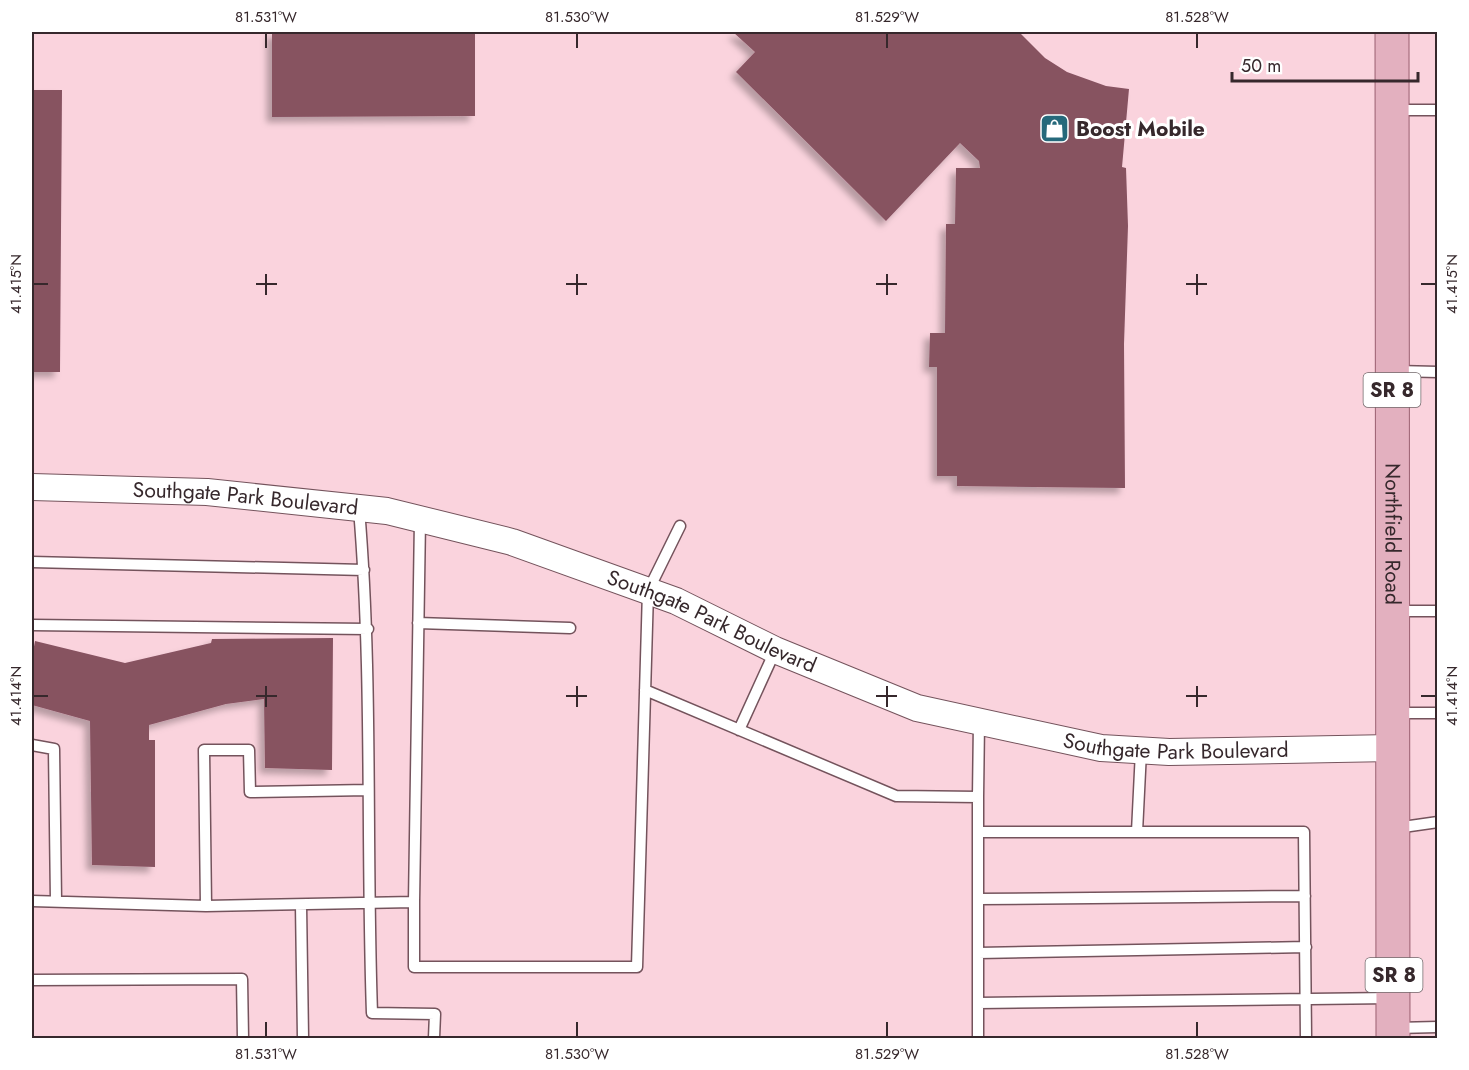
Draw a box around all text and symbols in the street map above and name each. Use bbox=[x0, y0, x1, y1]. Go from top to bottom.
text: 81.531°W bbox=[235, 6, 297, 28]
text: 81.530°W bbox=[545, 6, 609, 28]
text: 81.529°W bbox=[855, 6, 919, 28]
text: 81.528°W bbox=[1165, 6, 1229, 28]
scale bar bbox=[1232, 45, 1418, 83]
text: 50 m bbox=[1241, 53, 1281, 79]
shop icon: Boost Mobile bbox=[1039, 113, 1071, 145]
place label: Boost Mobile bbox=[1076, 114, 1205, 144]
text: 41.415°N bbox=[5, 254, 27, 314]
text: 41.415°N bbox=[1441, 254, 1463, 314]
road number: SR 8 bbox=[1364, 373, 1420, 407]
street label: Northfield Road bbox=[1377, 463, 1408, 605]
street label: Southgate Park Boulevard bbox=[132, 475, 360, 523]
street label: Southgate Park Boulevard bbox=[603, 562, 821, 680]
text: 41.414°N bbox=[5, 666, 27, 726]
text: 41.414°N bbox=[1441, 666, 1463, 726]
street label: Southgate Park Boulevard bbox=[1060, 725, 1289, 767]
road number: SR 8 bbox=[1366, 958, 1422, 992]
text: 81.531°W bbox=[235, 1043, 297, 1065]
text: 81.530°W bbox=[545, 1043, 609, 1065]
text: 81.529°W bbox=[855, 1043, 919, 1065]
text: 81.528°W bbox=[1165, 1043, 1229, 1065]

